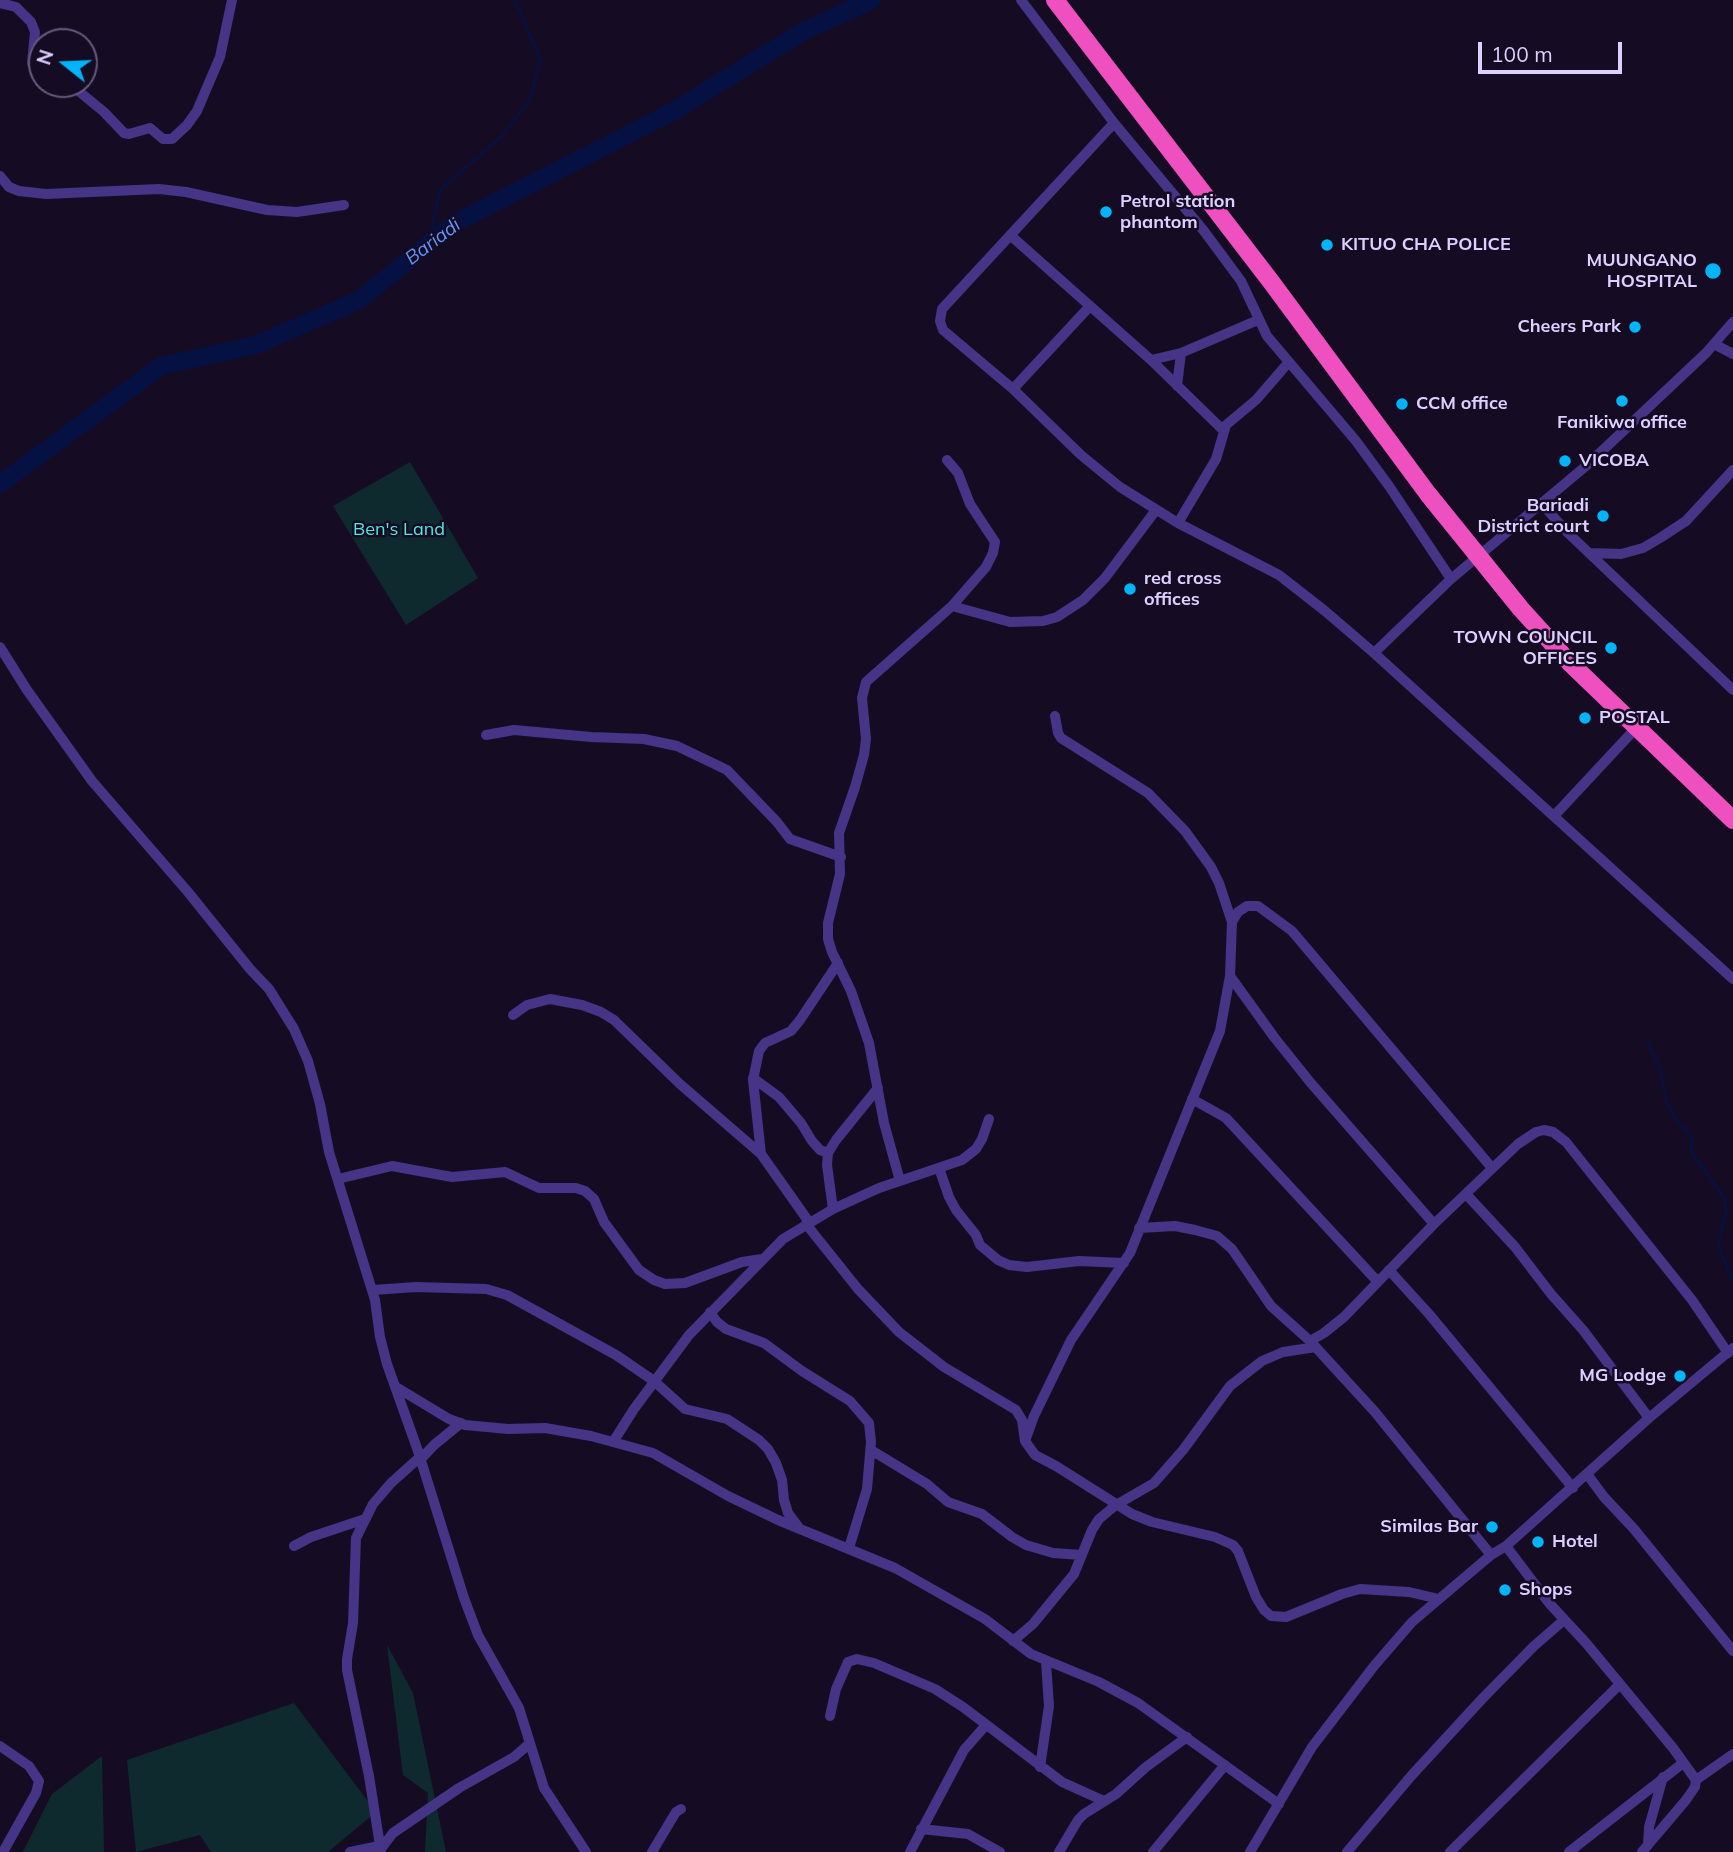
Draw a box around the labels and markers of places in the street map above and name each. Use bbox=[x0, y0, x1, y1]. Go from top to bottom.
place label: Petrol station phantom bbox=[1120, 191, 1235, 234]
marker: Petrol station phantom bbox=[1098, 204, 1114, 220]
place label: KITUO CHA POLICE bbox=[1341, 234, 1511, 256]
marker: KITUO CHA POLICE bbox=[1319, 237, 1335, 253]
place label: MUUNGANO HOSPITAL bbox=[1587, 250, 1697, 292]
marker: MUUNGANO HOSPITAL bbox=[1703, 261, 1723, 281]
place label: Cheers Park bbox=[1517, 316, 1621, 338]
marker: Cheers Park bbox=[1627, 319, 1643, 335]
place label: CCM office bbox=[1416, 393, 1508, 415]
marker: Fanikiwa office bbox=[1614, 393, 1630, 409]
marker: CCM office bbox=[1394, 396, 1410, 412]
place label: Fanikiwa office bbox=[1557, 412, 1687, 434]
place label: VICOBA bbox=[1579, 450, 1649, 472]
marker: VICOBA bbox=[1557, 453, 1573, 469]
place label: Bariadi District court bbox=[1478, 495, 1589, 538]
marker: Bariadi District court bbox=[1595, 508, 1611, 524]
place label: red cross offices bbox=[1144, 568, 1222, 610]
marker: red cross offices bbox=[1122, 581, 1138, 597]
place label: TOWN COUNCIL OFFICES bbox=[1454, 627, 1597, 670]
marker: TOWN COUNCIL OFFICES bbox=[1603, 640, 1619, 656]
place label: POSTAL bbox=[1599, 707, 1670, 729]
marker: POSTAL bbox=[1577, 710, 1593, 726]
place label: MG Lodge bbox=[1579, 1365, 1666, 1387]
marker: MG Lodge bbox=[1672, 1368, 1688, 1384]
place label: Similas Bar bbox=[1380, 1516, 1478, 1538]
marker: Similas Bar bbox=[1484, 1519, 1500, 1535]
place label: Hotel bbox=[1552, 1531, 1598, 1553]
marker: Hotel bbox=[1530, 1534, 1546, 1550]
place label: Shops bbox=[1519, 1579, 1572, 1601]
marker: Shops bbox=[1497, 1582, 1513, 1598]

